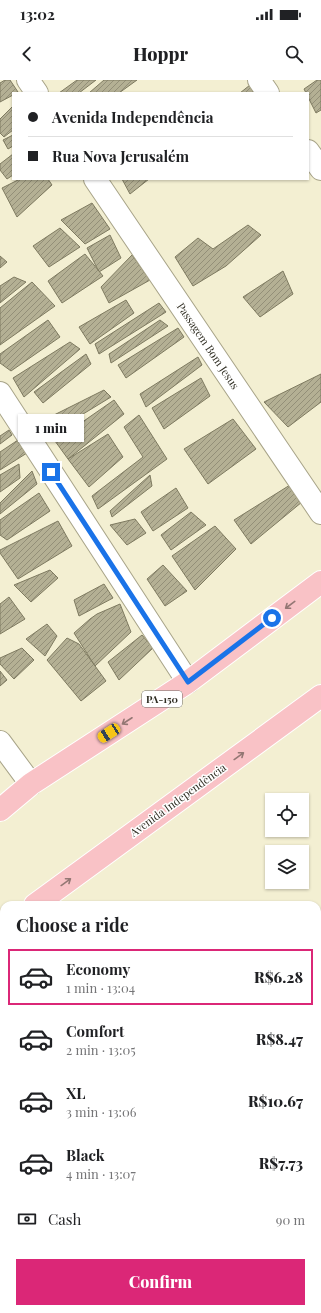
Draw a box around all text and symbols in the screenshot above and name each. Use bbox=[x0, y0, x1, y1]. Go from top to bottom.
text: 13:02 bbox=[20, 4, 55, 24]
text: Hoppr bbox=[133, 42, 188, 66]
icon: back bbox=[16, 43, 38, 65]
icon: search bbox=[283, 43, 305, 65]
text: Avenida Independência bbox=[52, 107, 214, 127]
text: Rua Nova Jerusalém bbox=[52, 146, 189, 166]
street label: Passagem Bom Jesus bbox=[174, 299, 243, 392]
callout: 1 min bbox=[18, 414, 84, 442]
text: 1 min bbox=[35, 419, 67, 436]
route end bbox=[42, 463, 60, 481]
one-way arrow bbox=[284, 601, 295, 610]
route start bbox=[263, 609, 281, 627]
road number: PA-150 bbox=[142, 691, 182, 707]
one-way arrow bbox=[121, 718, 133, 726]
car bbox=[96, 721, 122, 745]
one-way arrow bbox=[233, 752, 244, 760]
street label: Avenida Independência bbox=[126, 759, 229, 840]
map controls bbox=[265, 793, 309, 889]
button: locate bbox=[265, 793, 309, 837]
button: layers bbox=[265, 845, 309, 889]
one-way arrow bbox=[61, 878, 72, 886]
text: Choose a ride bbox=[16, 913, 129, 937]
icon: car bbox=[18, 959, 54, 995]
text: Economy bbox=[66, 959, 130, 979]
text: R$6.28 bbox=[254, 967, 303, 987]
text: 1 min · 13:04 bbox=[66, 979, 135, 996]
icon: car bbox=[18, 1021, 54, 1057]
text: Comfort bbox=[66, 1021, 124, 1041]
text: R$8.47 bbox=[256, 1029, 303, 1049]
text: 2 min · 13:05 bbox=[66, 1041, 136, 1058]
icon: car bbox=[18, 1083, 54, 1119]
text: XL bbox=[66, 1083, 86, 1103]
text: R$10.67 bbox=[248, 1091, 303, 1111]
text: 3 min · 13:06 bbox=[66, 1103, 137, 1120]
icon: car bbox=[18, 1145, 54, 1181]
text: Black bbox=[66, 1145, 105, 1165]
text: R$7.73 bbox=[259, 1153, 303, 1173]
text: 4 min · 13:07 bbox=[66, 1165, 136, 1182]
icon: cash bbox=[16, 1208, 38, 1230]
text: Cash bbox=[48, 1209, 81, 1229]
text: 90 m bbox=[276, 1211, 305, 1228]
button: Confirm bbox=[16, 1259, 305, 1305]

